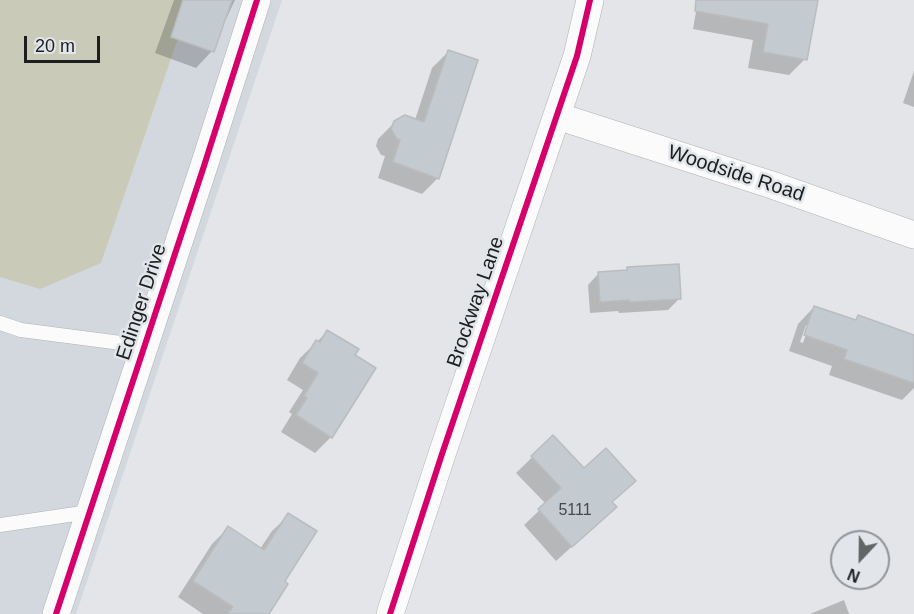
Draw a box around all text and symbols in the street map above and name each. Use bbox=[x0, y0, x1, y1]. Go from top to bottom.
scale bar bbox=[27, 24, 104, 62]
text: 20 m bbox=[35, 36, 75, 56]
street label: Woodside Road bbox=[665, 141, 807, 207]
street label: Brockway Lane bbox=[442, 233, 510, 371]
street label: Edinger Drive bbox=[112, 241, 172, 363]
house number: 5111 bbox=[558, 501, 592, 521]
north arrow bbox=[830, 530, 890, 590]
text: N bbox=[845, 565, 862, 585]

